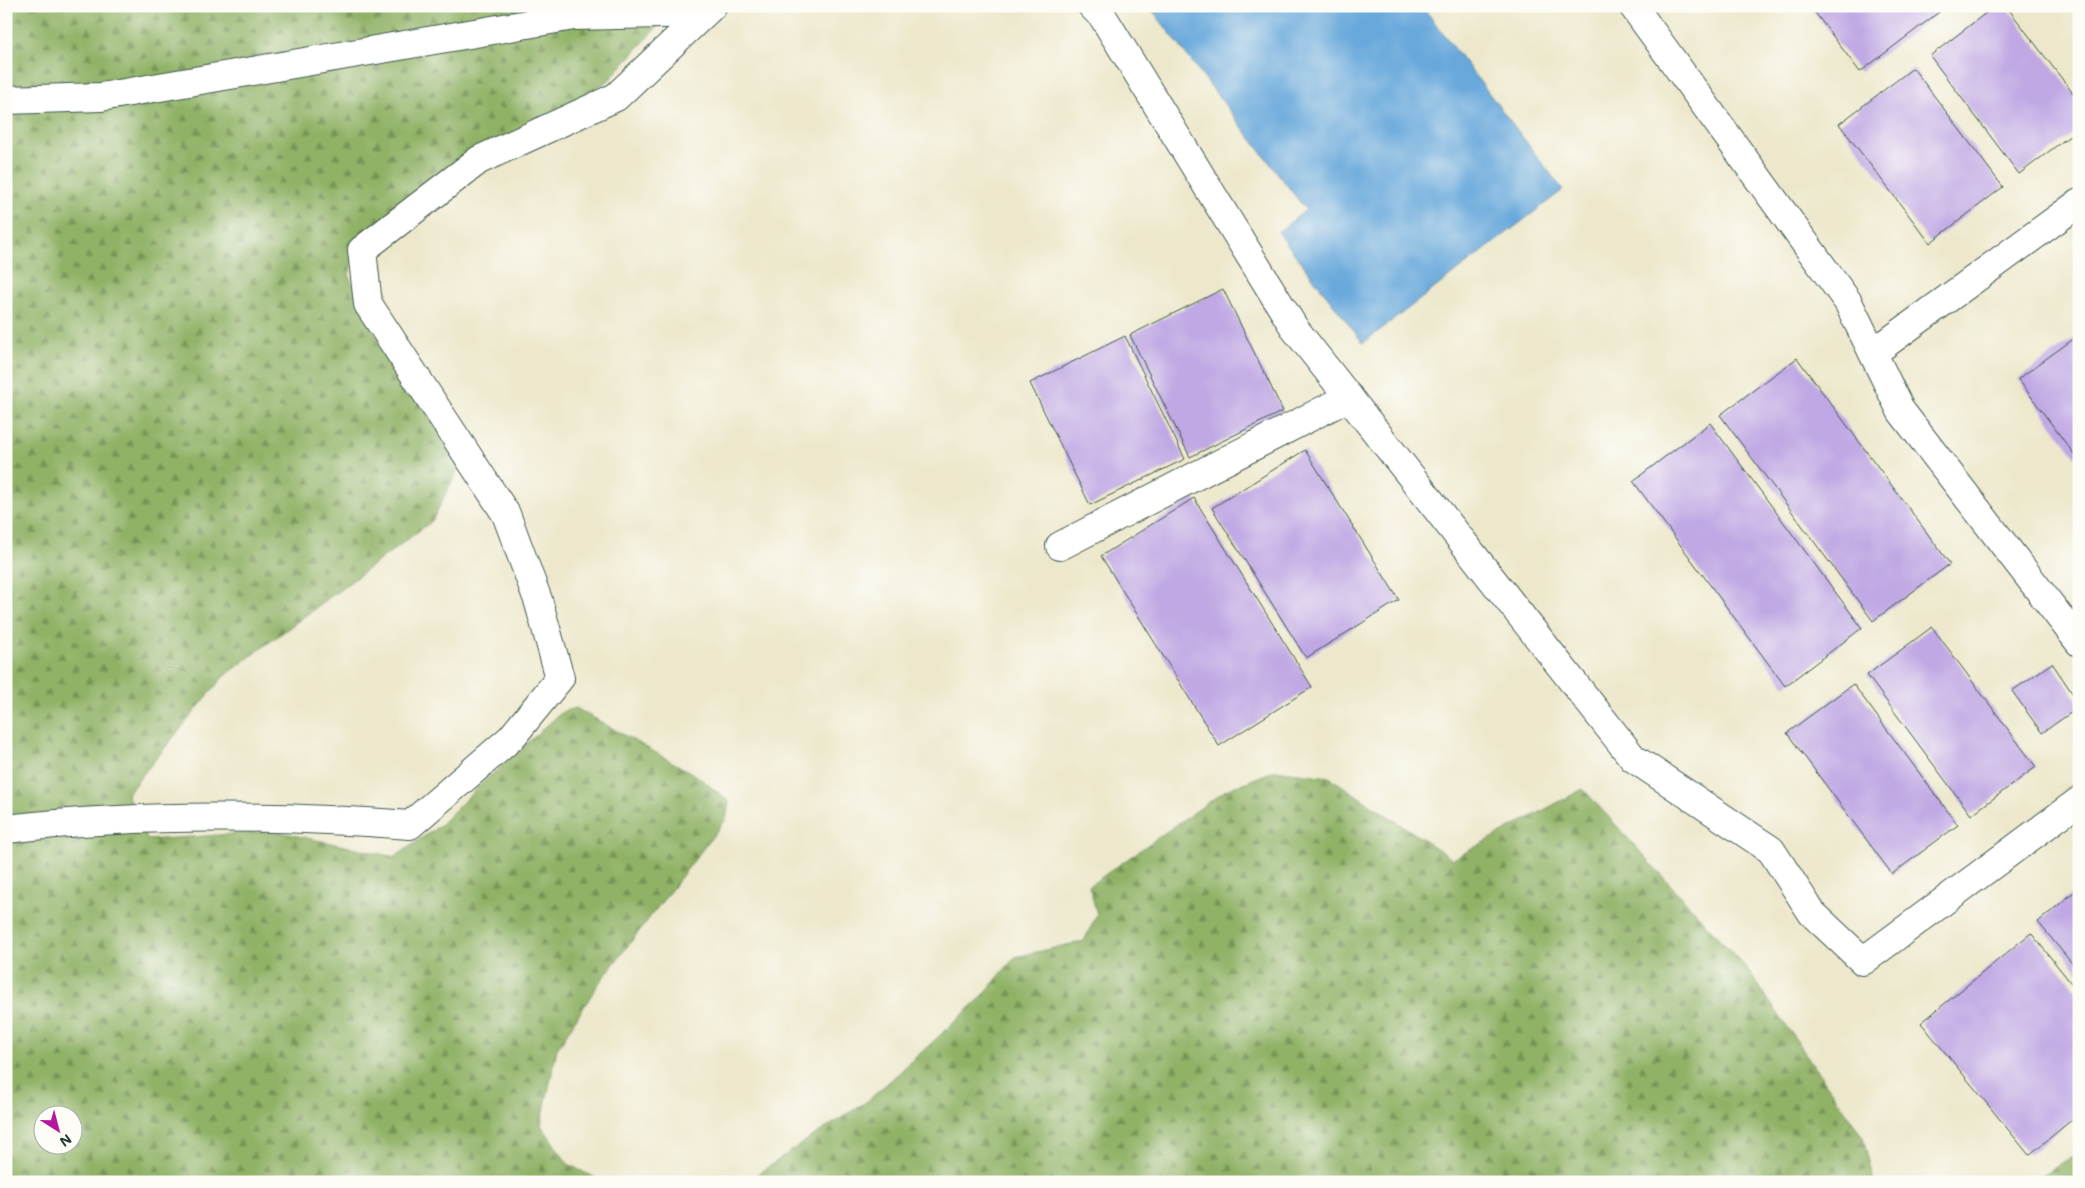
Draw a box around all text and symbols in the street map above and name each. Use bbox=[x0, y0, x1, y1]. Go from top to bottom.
north arrow bbox=[32, 1106, 82, 1156]
text: N bbox=[56, 1130, 76, 1152]

